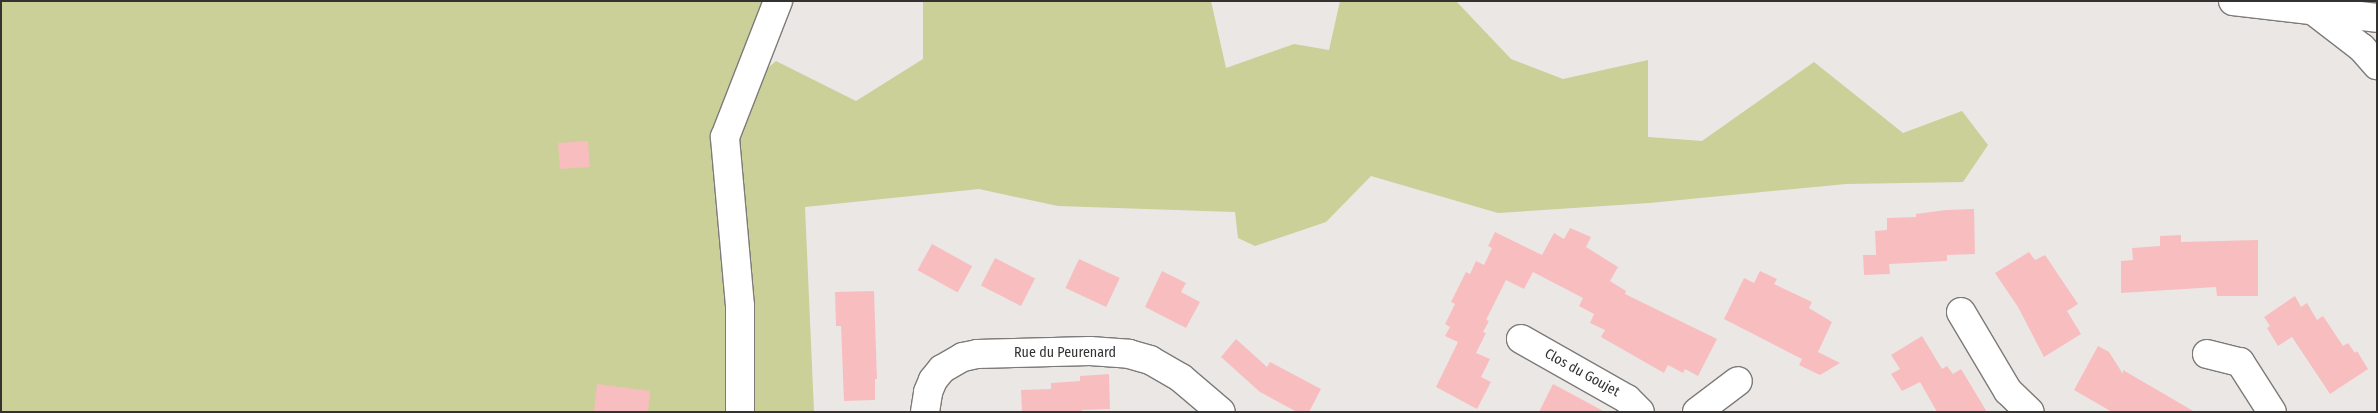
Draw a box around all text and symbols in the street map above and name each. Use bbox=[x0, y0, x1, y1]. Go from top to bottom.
street label: Rue du Peurenard bbox=[1014, 345, 1116, 361]
street label: Clos du Goujet bbox=[1542, 346, 1622, 400]

